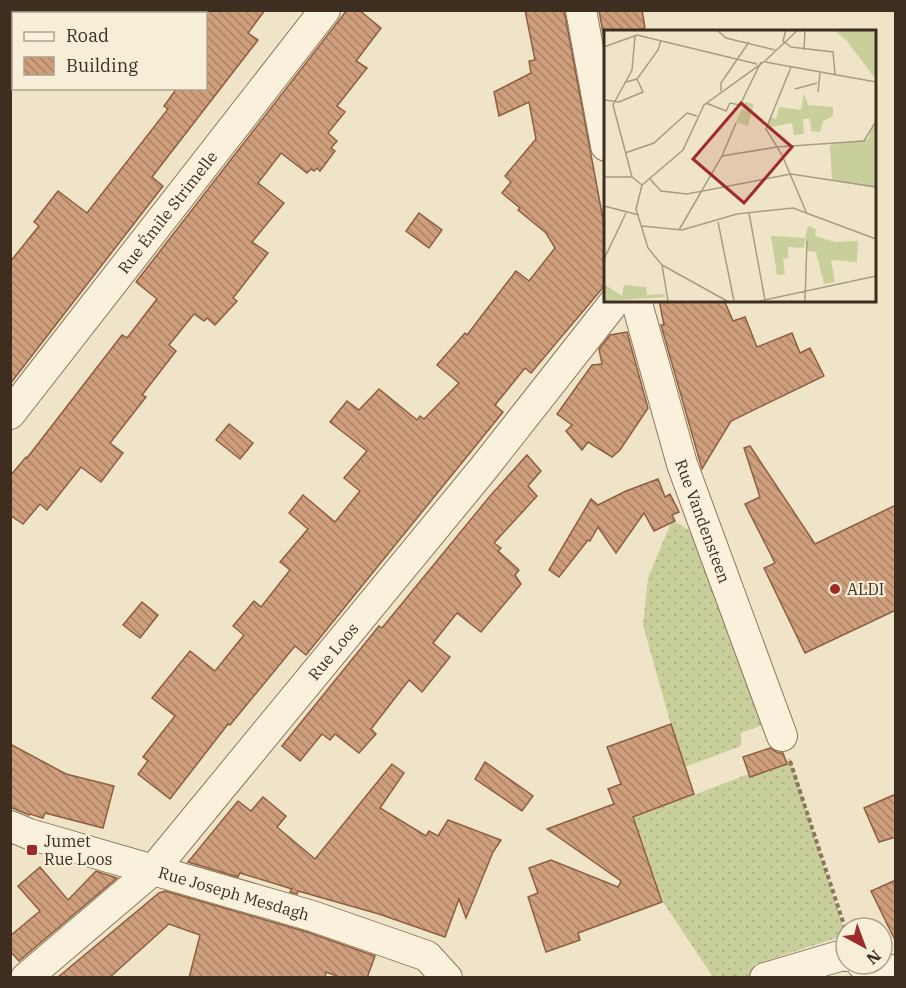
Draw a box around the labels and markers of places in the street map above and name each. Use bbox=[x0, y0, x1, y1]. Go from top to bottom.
place label: ALDI bbox=[847, 579, 884, 599]
marker: ALDI bbox=[828, 582, 842, 596]
place label: Jumet Rue Loos bbox=[44, 831, 112, 869]
marker: Jumet Rue Loos bbox=[25, 843, 39, 857]

